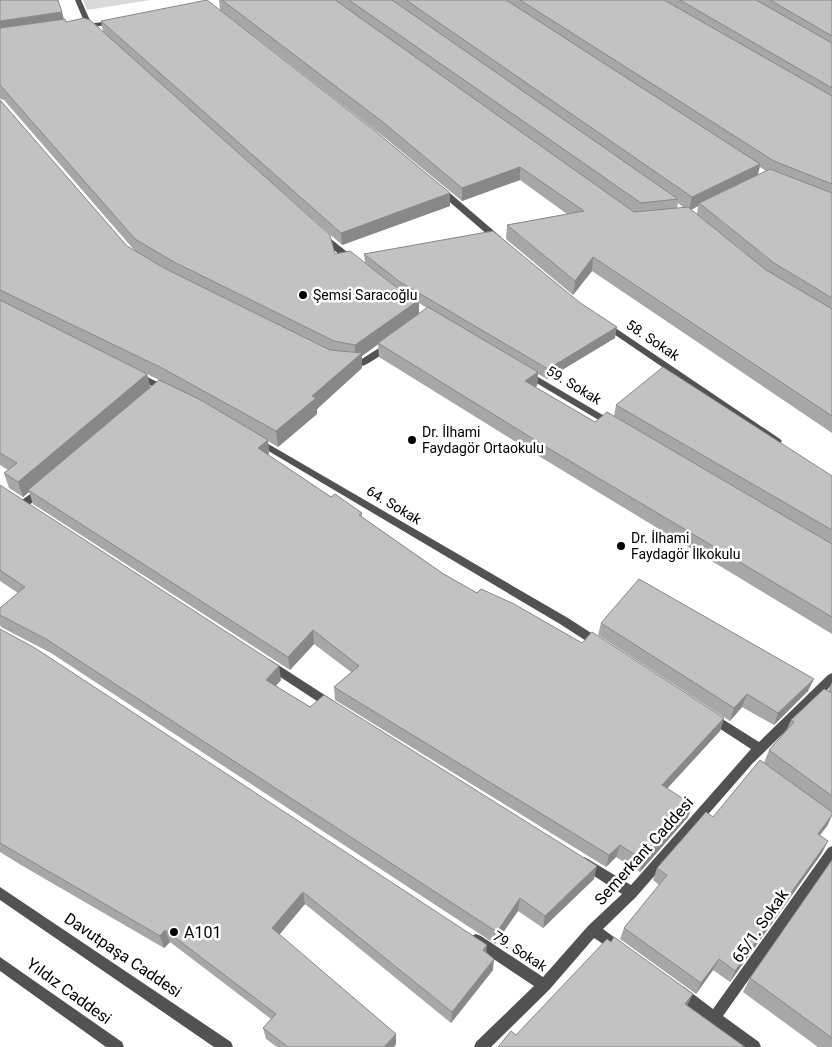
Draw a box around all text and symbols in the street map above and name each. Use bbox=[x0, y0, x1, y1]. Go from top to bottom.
place label: Şemsi Saracoğlu bbox=[313, 287, 417, 303]
marker: Şemsi Saracoğlu bbox=[297, 289, 309, 301]
street label: 58. Sokak bbox=[623, 316, 684, 364]
street label: 59. Sokak bbox=[544, 362, 605, 408]
place label: Dr. İlhami Faydagör Ortaokulu bbox=[422, 424, 544, 456]
marker: Dr. İlhami Faydagör Ortaokulu bbox=[406, 434, 418, 446]
street label: 64. Sokak bbox=[364, 482, 425, 528]
place label: Dr. İlhami Faydagör İlkokulu bbox=[631, 530, 740, 562]
marker: Dr. İlhami Faydagör İlkokulu bbox=[615, 540, 627, 552]
street label: Semerkant Caddesi bbox=[591, 793, 697, 909]
street label: 65/1. Sokak bbox=[728, 885, 793, 966]
street label: Davutpaşa Caddesi bbox=[61, 909, 185, 1001]
place label: A101 bbox=[184, 923, 221, 942]
marker: A101 bbox=[168, 926, 180, 938]
street label: 79. Sokak bbox=[490, 928, 551, 975]
street label: Yıldız Caddesi bbox=[23, 954, 115, 1028]

